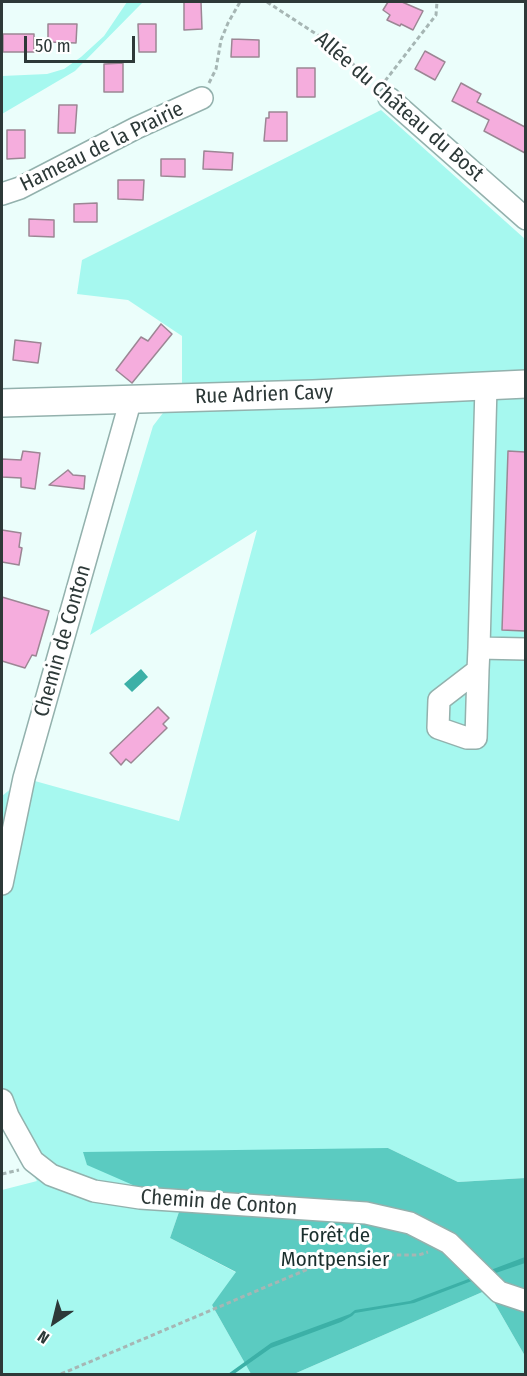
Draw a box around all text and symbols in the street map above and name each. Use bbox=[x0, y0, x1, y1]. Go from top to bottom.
scale bar bbox=[27, 24, 138, 62]
street label: Allée du Château du Bost bbox=[310, 27, 488, 187]
text: 50 m bbox=[35, 35, 71, 57]
street label: Hameau de la Prairie bbox=[16, 97, 188, 197]
street label: Rue Adrien Cavy bbox=[195, 380, 333, 410]
street label: Chemin de Conton bbox=[29, 562, 97, 720]
street label: Chemin de Conton bbox=[140, 1185, 298, 1221]
park label: Forêt de Montpensier bbox=[281, 1223, 389, 1273]
north arrow bbox=[24, 1292, 84, 1352]
text: N bbox=[34, 1327, 53, 1348]

